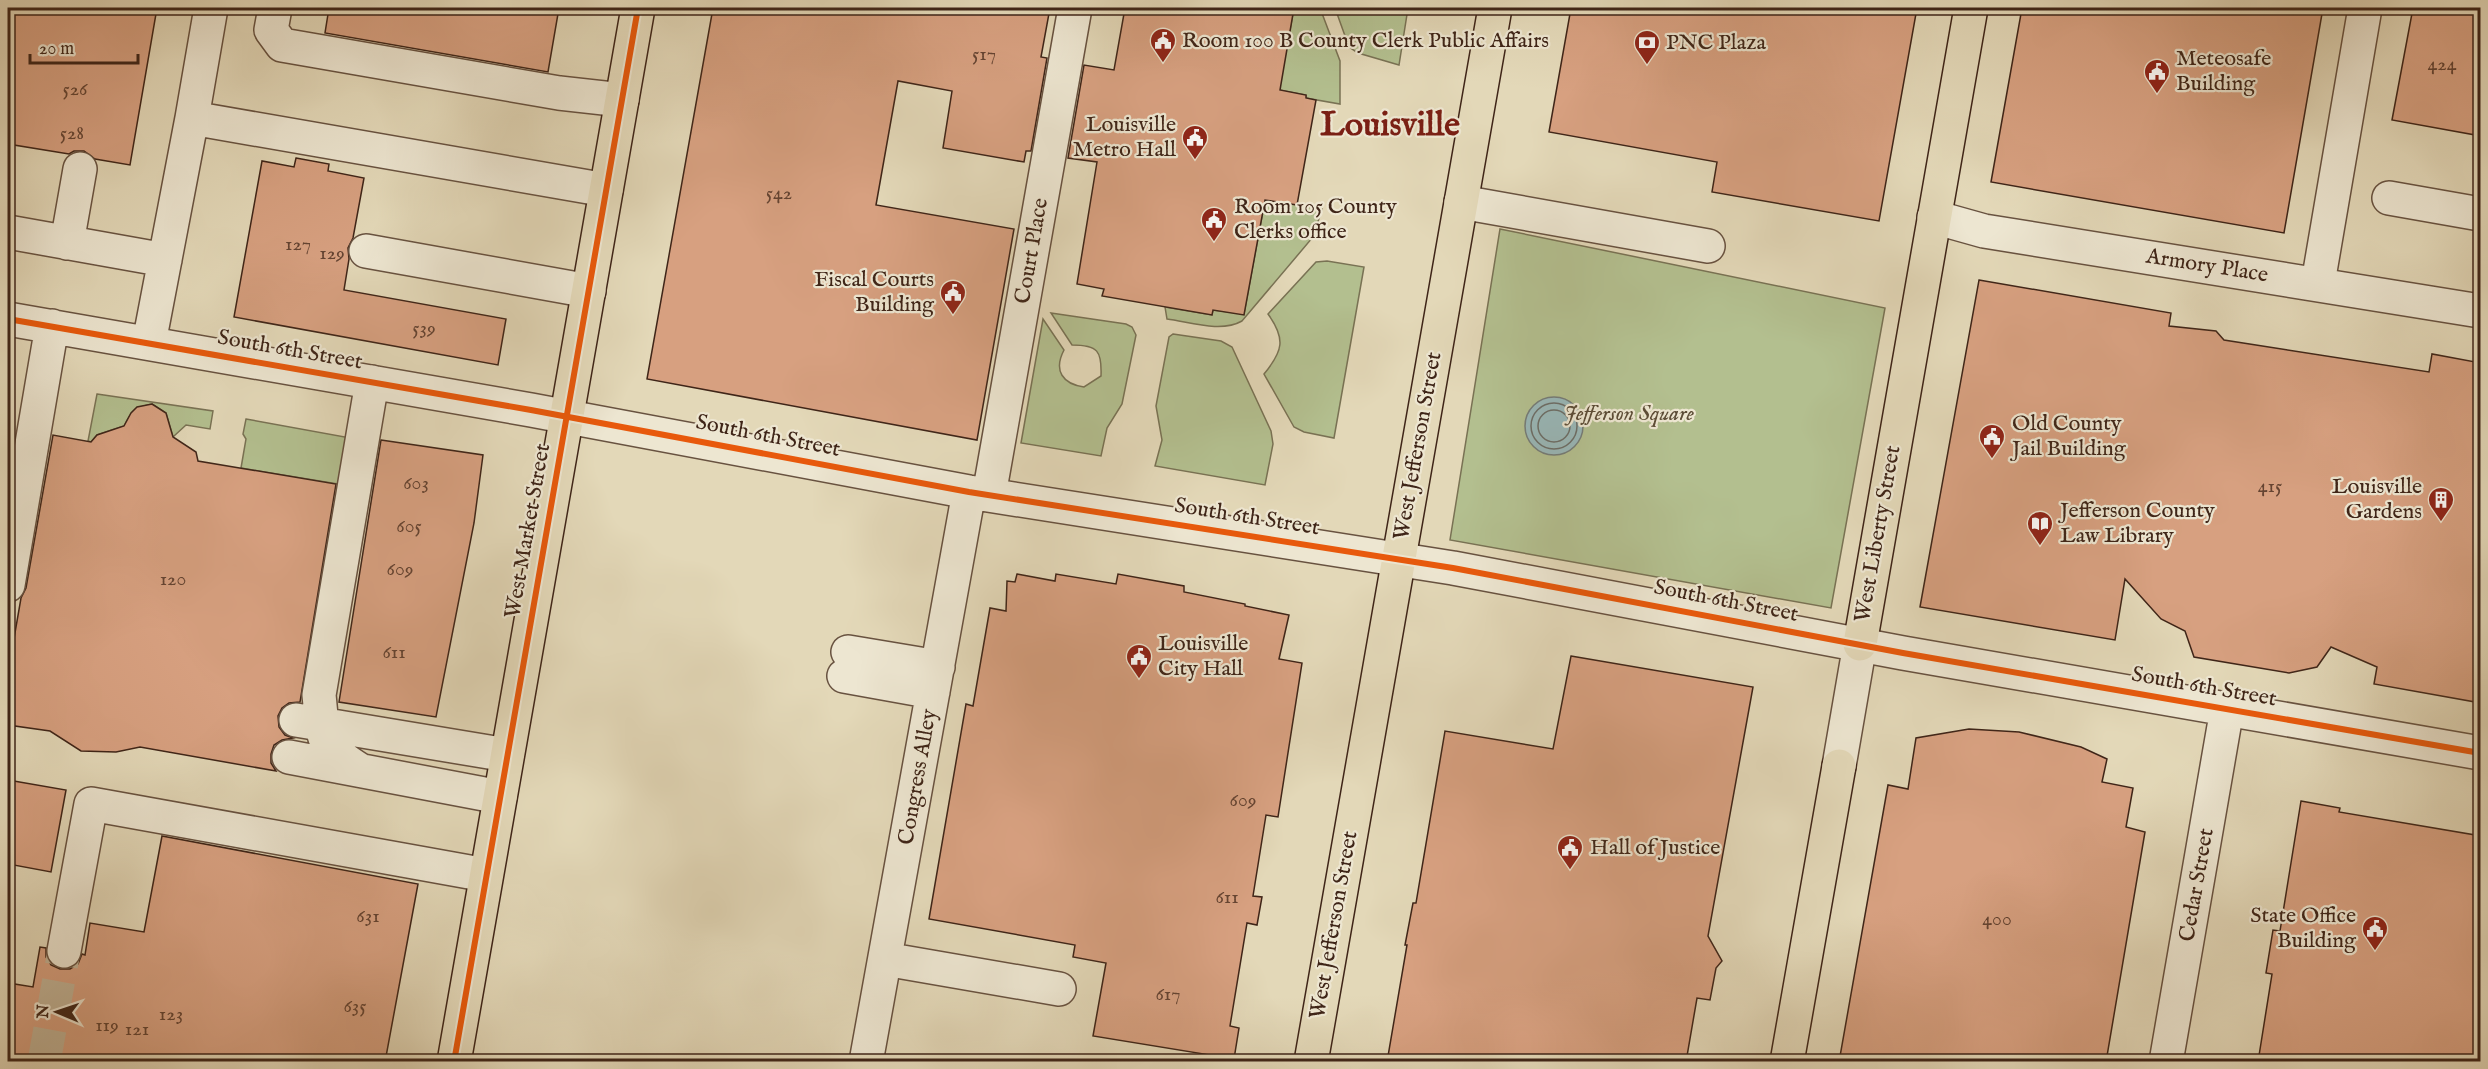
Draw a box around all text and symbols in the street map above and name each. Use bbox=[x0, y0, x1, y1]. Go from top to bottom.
public building icon: Room 100 B County Clerk Public Affairs bbox=[1148, 26, 1178, 64]
scale bar bbox=[30, 27, 138, 65]
place label: Room 100 B County Clerk Public Affairs bbox=[1182, 27, 1549, 55]
bank icon: PNC Plaza bbox=[1632, 28, 1662, 66]
place label: PNC Plaza bbox=[1666, 29, 1766, 57]
text: 20 m bbox=[39, 38, 74, 61]
house number: 517 bbox=[972, 42, 996, 67]
place label: Meteosafe Building bbox=[2176, 45, 2271, 98]
house number: 424 bbox=[2428, 52, 2457, 77]
public building icon: Meteosafe Building bbox=[2142, 57, 2172, 95]
house number: 526 bbox=[63, 77, 88, 102]
district label: Louisville bbox=[1320, 104, 1460, 147]
place label: Louisville Metro Hall bbox=[1073, 111, 1176, 164]
house number: 528 bbox=[60, 121, 84, 146]
public building icon: Louisville Metro Hall bbox=[1180, 123, 1210, 161]
house number: 542 bbox=[766, 181, 792, 206]
place label: Room 105 County Clerks office bbox=[1234, 193, 1397, 246]
street label: Court Place bbox=[1009, 196, 1055, 306]
public building icon: Room 105 County Clerks office bbox=[1199, 205, 1229, 243]
house number: 127 bbox=[285, 232, 311, 257]
house number: 129 bbox=[319, 241, 345, 266]
street label: Armory Place bbox=[2143, 242, 2270, 289]
place label: Fiscal Courts Building bbox=[814, 266, 935, 319]
public building icon: Fiscal Courts Building bbox=[938, 278, 968, 316]
house number: 539 bbox=[412, 316, 436, 341]
street label: South 6th Street bbox=[215, 323, 365, 377]
street label: West Jefferson Street bbox=[1388, 349, 1448, 542]
park label: Jefferson Square bbox=[1564, 400, 1694, 428]
street label: South 6th Street bbox=[693, 408, 843, 464]
place label: Old County Jail Building bbox=[2009, 410, 2127, 463]
public building icon: Old County Jail Building bbox=[1977, 422, 2007, 460]
street label: West Market Street bbox=[499, 441, 557, 621]
street label: West Liberty Street bbox=[1849, 443, 1907, 625]
house number: 603 bbox=[403, 471, 429, 496]
place label: Louisville Gardens bbox=[2332, 473, 2422, 526]
house number: 415 bbox=[2258, 474, 2282, 499]
building icon: Louisville Gardens bbox=[2426, 485, 2456, 523]
street label: South 6th Street bbox=[1172, 492, 1322, 542]
place label: Jefferson County Law Library bbox=[2057, 497, 2215, 550]
library icon: Jefferson County Law Library bbox=[2025, 509, 2055, 547]
house number: 605 bbox=[396, 514, 422, 539]
house number: 609 bbox=[387, 557, 414, 582]
house number: 120 bbox=[160, 567, 186, 592]
street label: South 6th Street bbox=[1651, 573, 1801, 629]
place label: Louisville City Hall bbox=[1158, 630, 1248, 683]
house number: 611 bbox=[382, 640, 406, 665]
public building icon: Louisville City Hall bbox=[1124, 642, 1154, 680]
street label: South 6th Street bbox=[2129, 660, 2279, 714]
street label: Congress Alley bbox=[892, 707, 944, 847]
house number: 609 bbox=[1230, 788, 1257, 813]
street label: Cedar Street bbox=[2173, 826, 2221, 944]
street label: West Jefferson Street bbox=[1304, 828, 1364, 1021]
public building icon: Hall of Justice bbox=[1555, 833, 1585, 871]
place label: Hall of Justice bbox=[1590, 834, 1720, 862]
house number: 611 bbox=[1215, 885, 1239, 910]
place label: State Office Building bbox=[2250, 902, 2357, 955]
house number: 631 bbox=[356, 904, 380, 929]
house number: 400 bbox=[1982, 907, 2012, 932]
public building icon: State Office Building bbox=[2360, 914, 2390, 952]
north arrow bbox=[27, 982, 87, 1042]
house number: 617 bbox=[1155, 982, 1181, 1007]
house number: 635 bbox=[343, 994, 367, 1019]
house number: 123 bbox=[159, 1002, 183, 1027]
text: N bbox=[34, 1004, 54, 1020]
house number: 119 bbox=[95, 1013, 119, 1038]
house number: 121 bbox=[125, 1017, 149, 1042]

